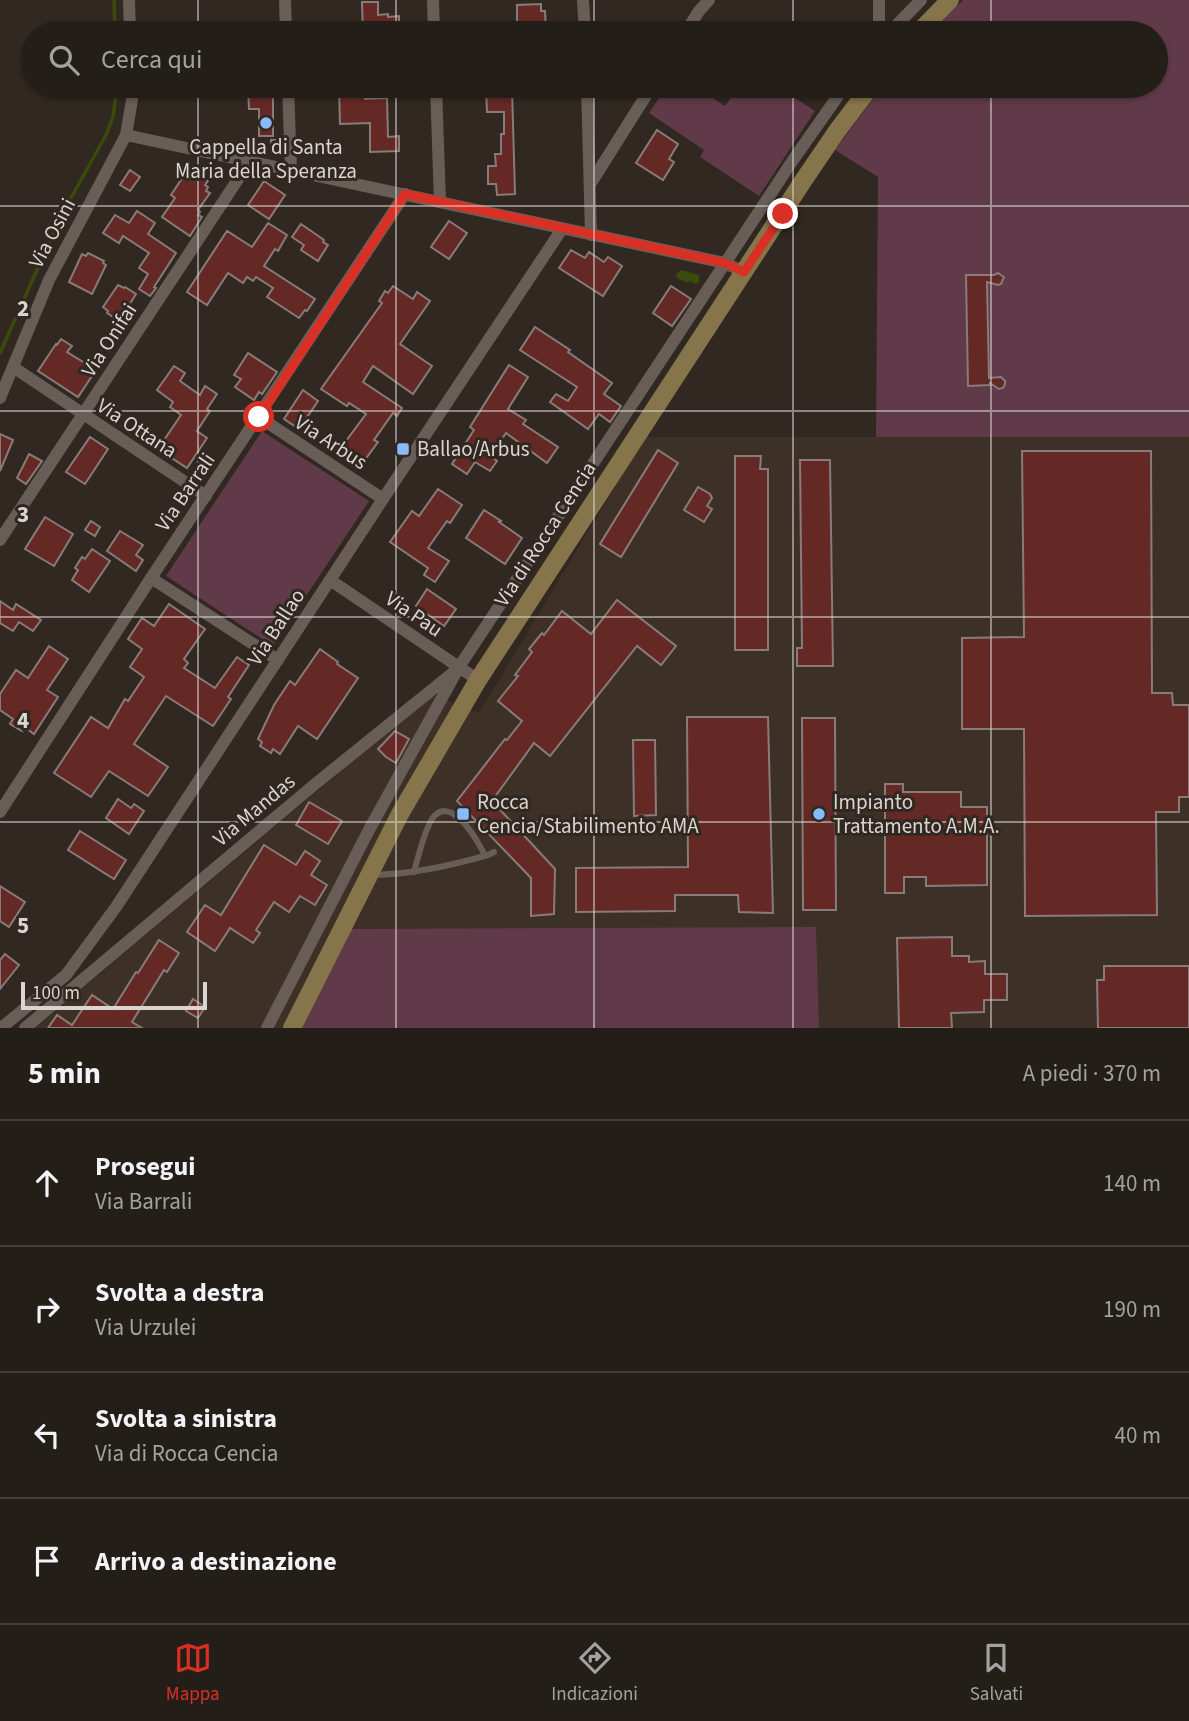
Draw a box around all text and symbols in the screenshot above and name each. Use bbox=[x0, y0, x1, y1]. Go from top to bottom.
search box bbox=[21, 21, 1168, 98]
icon: search bbox=[45, 41, 83, 79]
text: Cerca qui bbox=[101, 41, 202, 78]
marker: Cappella di Santa Maria della Speranza bbox=[258, 115, 274, 131]
place label: Cappella di Santa Maria della Speranza bbox=[175, 132, 357, 186]
street label: Via Osini bbox=[21, 193, 83, 273]
route end bbox=[767, 198, 798, 229]
text: 2 bbox=[17, 292, 29, 325]
street label: Via Onifai bbox=[74, 297, 144, 383]
street label: Via Ottana bbox=[91, 391, 183, 465]
route start bbox=[243, 401, 274, 432]
street label: Via Arbus bbox=[289, 407, 373, 477]
place label: Ballao/Arbus bbox=[417, 434, 530, 464]
marker: Ballao/Arbus bbox=[395, 441, 411, 457]
street label: Via Barrali bbox=[148, 447, 222, 537]
street label: Via di Rocca Cencia bbox=[487, 456, 603, 612]
text: 3 bbox=[17, 498, 29, 531]
street label: Via Ballao bbox=[240, 583, 312, 671]
street label: Via Pau bbox=[379, 584, 449, 644]
text: 4 bbox=[17, 704, 29, 737]
street label: Via Mandas bbox=[206, 767, 302, 853]
place label: Rocca Cencia/Stabilimento AMA bbox=[477, 787, 699, 841]
place label: Impianto Trattamento A.M.A. bbox=[833, 787, 1000, 841]
marker: Rocca Cencia/Stabilimento AMA bbox=[455, 806, 471, 822]
marker: Impianto Trattamento A.M.A. bbox=[811, 806, 827, 822]
text: 5 bbox=[17, 909, 29, 942]
scale bar bbox=[21, 979, 206, 1011]
text: 100 m bbox=[32, 980, 80, 1007]
text: 5 min bbox=[28, 1052, 101, 1095]
text: A piedi · 370 m bbox=[1023, 1057, 1161, 1090]
text: Prosegui bbox=[95, 1148, 195, 1185]
icon: ahead bbox=[28, 1164, 66, 1202]
text: 140 m bbox=[1103, 1167, 1161, 1200]
text: Via Barrali bbox=[95, 1185, 192, 1218]
text: Svolta a destra bbox=[95, 1274, 265, 1311]
icon: right bbox=[28, 1290, 66, 1328]
text: 190 m bbox=[1103, 1293, 1161, 1326]
text: Via Urzulei bbox=[95, 1311, 196, 1344]
text: Svolta a sinistra bbox=[95, 1400, 277, 1437]
icon: left bbox=[28, 1416, 66, 1454]
text: 40 m bbox=[1114, 1419, 1161, 1452]
text: Via di Rocca Cencia bbox=[95, 1437, 278, 1470]
icon: arrive bbox=[28, 1542, 66, 1580]
text: Arrivo a destinazione bbox=[95, 1543, 337, 1580]
tab: Mappa bbox=[166, 1639, 220, 1708]
tab: Indicazioni bbox=[551, 1639, 638, 1708]
tab: Salvati bbox=[970, 1639, 1023, 1708]

